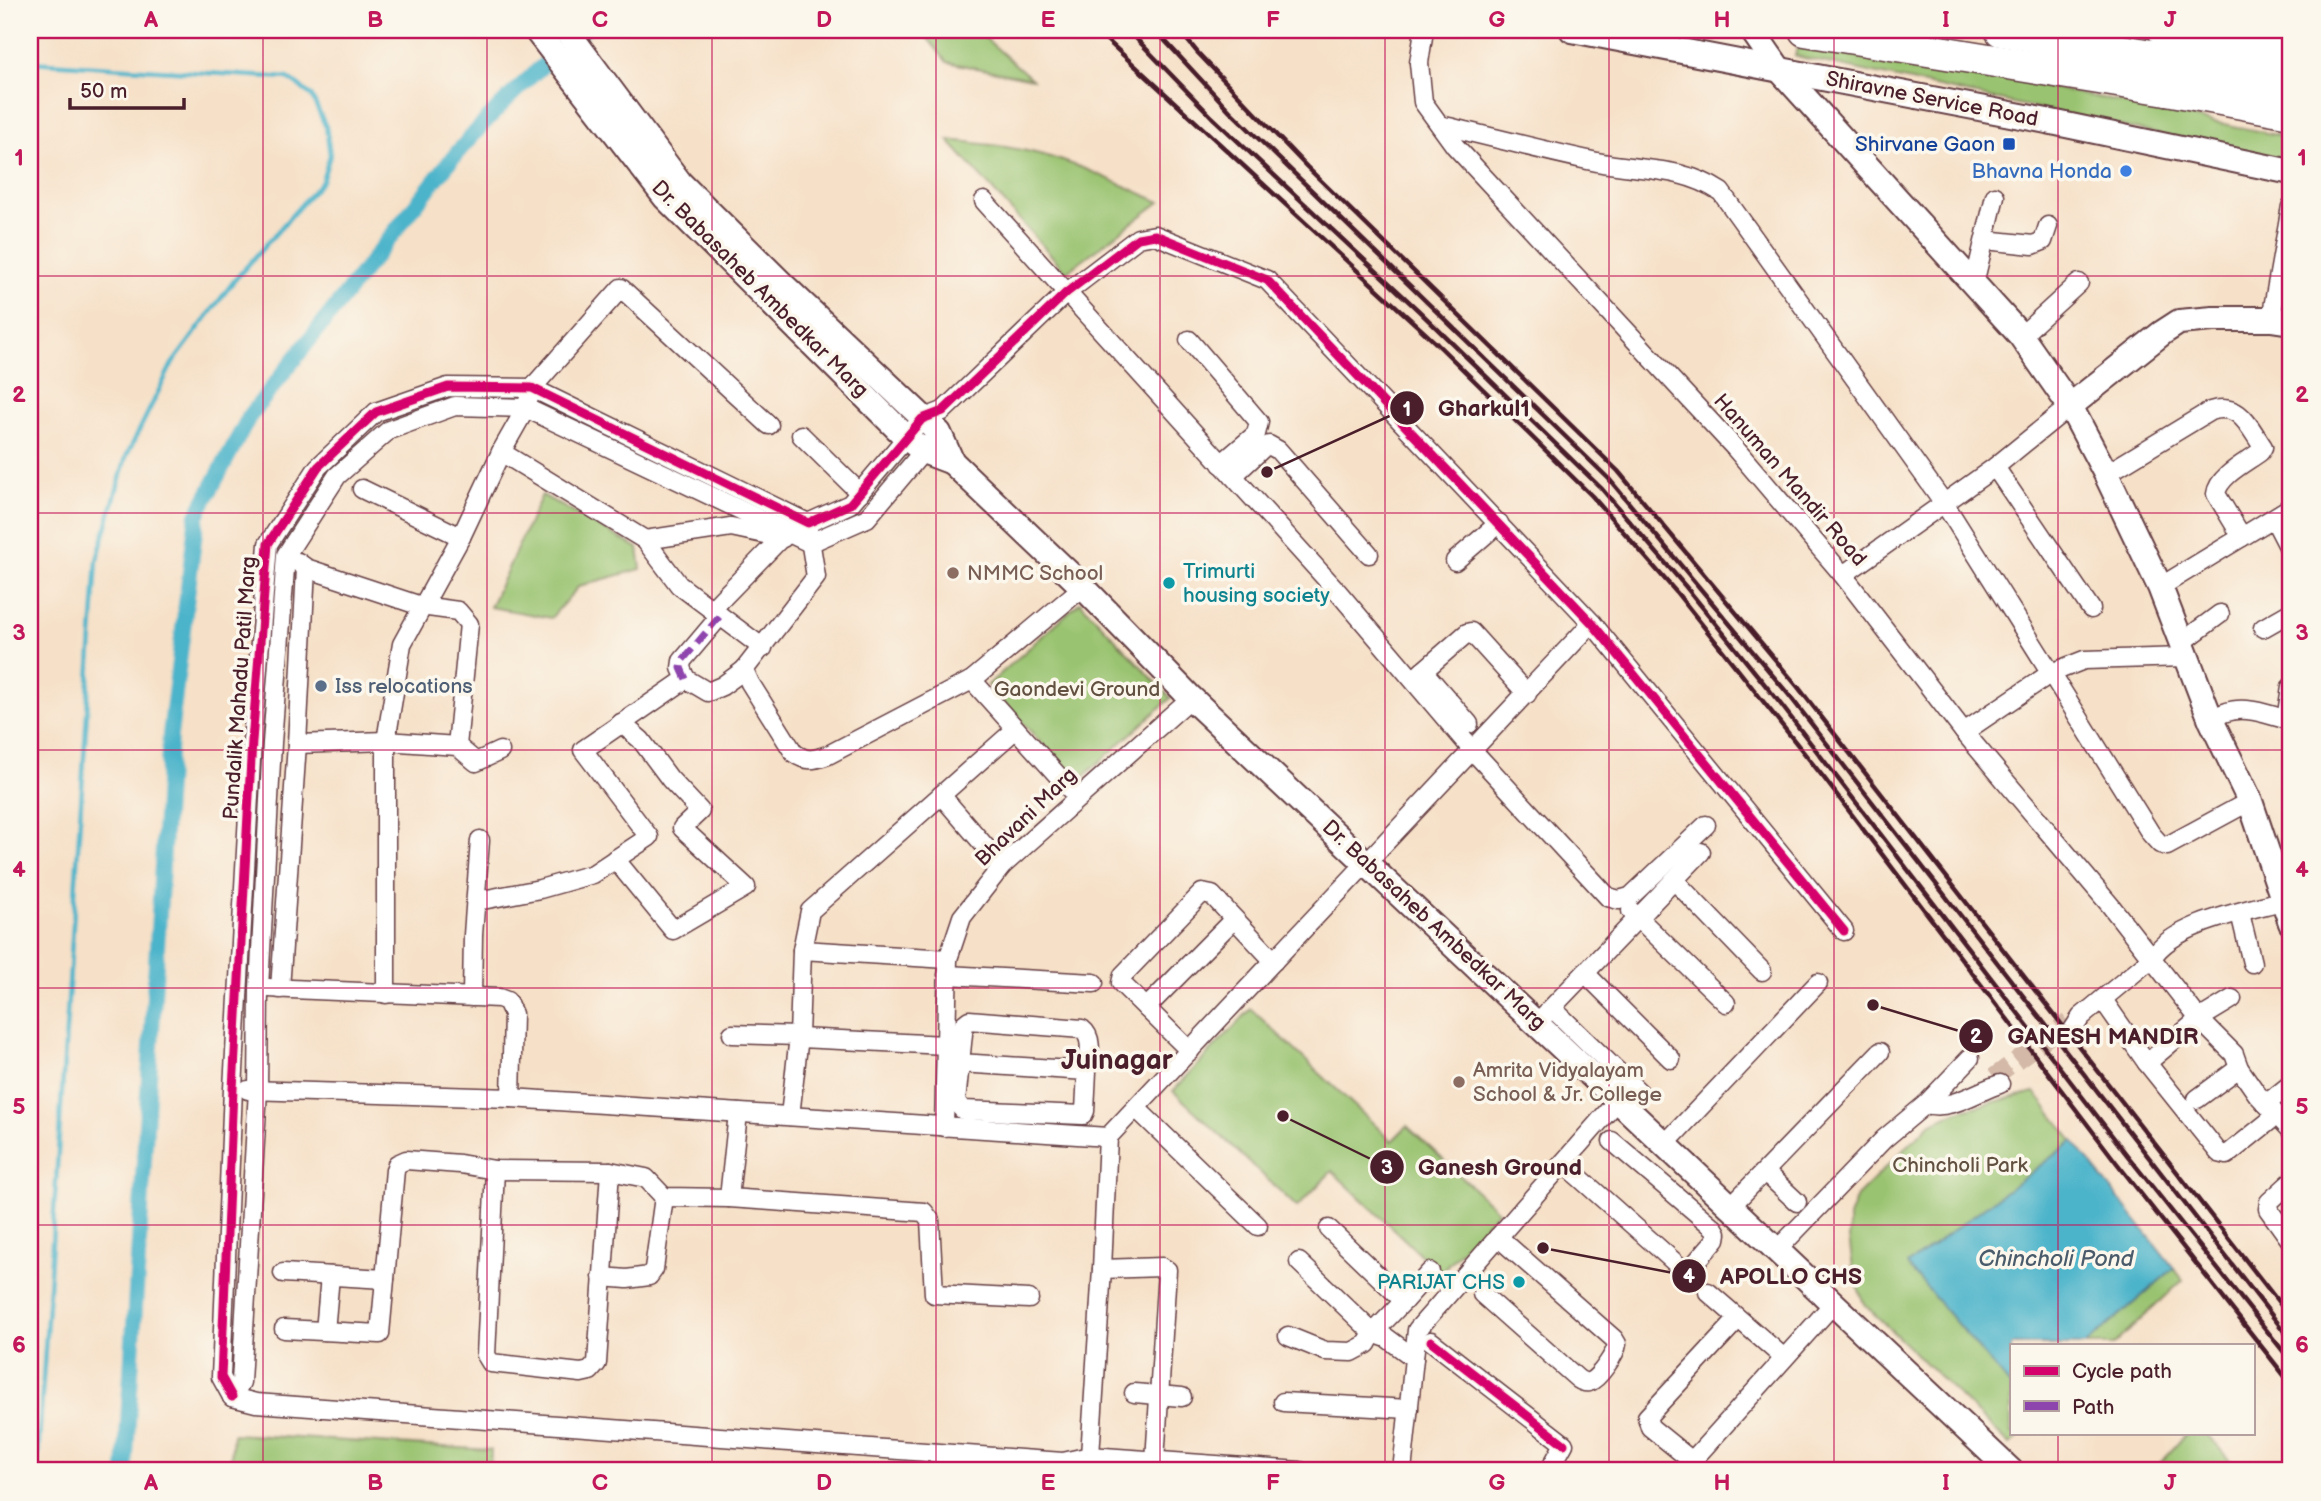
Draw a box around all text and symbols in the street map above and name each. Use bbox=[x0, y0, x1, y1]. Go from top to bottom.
text: A bbox=[143, 6, 159, 34]
text: B bbox=[367, 6, 383, 34]
text: C bbox=[592, 6, 608, 34]
text: D bbox=[816, 6, 832, 34]
text: E bbox=[1041, 6, 1056, 34]
text: F bbox=[1266, 6, 1280, 34]
text: G bbox=[1489, 6, 1506, 34]
text: H bbox=[1713, 6, 1731, 34]
text: I bbox=[1942, 6, 1950, 34]
text: J bbox=[2164, 6, 2177, 34]
scale bar bbox=[70, 66, 184, 110]
street label: Shiravne Service Road bbox=[1824, 66, 2040, 132]
text: 50 m bbox=[80, 79, 127, 104]
place label: Shirvane Gaon bbox=[1855, 132, 1995, 157]
marker: Shirvane Gaon bbox=[2001, 136, 2017, 152]
text: 1 bbox=[14, 144, 24, 172]
text: 1 bbox=[2297, 144, 2307, 172]
place label: Bhavna Honda bbox=[1972, 159, 2112, 184]
marker: Bhavna Honda bbox=[2118, 163, 2134, 179]
street label: Dr. Babasaheb Ambedkar Marg bbox=[646, 175, 874, 403]
text: 2 bbox=[12, 381, 26, 409]
text: 2 bbox=[2295, 381, 2309, 409]
callout: Gharkul1 bbox=[1389, 386, 1544, 430]
street label: Hanuman Mandir Road bbox=[1708, 389, 1872, 571]
text: Gharkul1 bbox=[1438, 395, 1530, 423]
text: 1 bbox=[1403, 397, 1411, 422]
street label: Pundalik Mahadu Patil Marg bbox=[218, 555, 262, 821]
place label: Trimurti housing society bbox=[1183, 559, 1330, 608]
place label: NMMC School bbox=[967, 561, 1103, 586]
marker: NMMC School bbox=[945, 565, 961, 581]
marker: Trimurti housing society bbox=[1161, 575, 1177, 591]
text: 3 bbox=[12, 619, 26, 647]
text: 3 bbox=[2295, 619, 2309, 647]
place label: Iss relocations bbox=[335, 674, 473, 699]
park label: Gaondevi Ground bbox=[994, 677, 1160, 702]
marker: Iss relocations bbox=[313, 678, 329, 694]
street label: Bhavani Marg bbox=[970, 762, 1082, 872]
street label: Dr. Babasaheb Ambedkar Marg bbox=[1317, 815, 1551, 1035]
text: 4 bbox=[12, 856, 26, 884]
text: 4 bbox=[2295, 856, 2309, 884]
callout: GANESH MANDIR bbox=[1958, 1014, 2212, 1058]
text: GANESH MANDIR bbox=[2007, 1023, 2199, 1051]
text: 2 bbox=[1970, 1024, 1983, 1049]
district label: Juinagar bbox=[1061, 1044, 1174, 1077]
place label: Amrita Vidyalayam School & Jr. College bbox=[1473, 1058, 1662, 1107]
marker: Amrita Vidyalayam School & Jr. College bbox=[1451, 1074, 1467, 1090]
text: 5 bbox=[12, 1093, 26, 1121]
text: 5 bbox=[2295, 1093, 2309, 1121]
callout: Ganesh Ground bbox=[1369, 1145, 1596, 1189]
park label: Chincholi Park bbox=[1892, 1153, 2028, 1178]
text: Ganesh Ground bbox=[1418, 1154, 1582, 1182]
text: 3 bbox=[1381, 1155, 1393, 1180]
water label: Chincholi Pond bbox=[1978, 1245, 2135, 1273]
callout: APOLLO CHS bbox=[1671, 1254, 1876, 1298]
text: APOLLO CHS bbox=[1719, 1263, 1862, 1291]
text: 4 bbox=[1683, 1264, 1696, 1289]
place label: PARIJAT CHS bbox=[1377, 1270, 1505, 1295]
marker: PARIJAT CHS bbox=[1511, 1274, 1527, 1290]
text: 6 bbox=[12, 1331, 26, 1359]
text: 6 bbox=[2295, 1331, 2309, 1359]
legend bbox=[2010, 1344, 2254, 1434]
text: Cycle path bbox=[2072, 1359, 2172, 1384]
text: Path bbox=[2072, 1395, 2114, 1420]
text: A bbox=[143, 1469, 159, 1497]
text: B bbox=[367, 1469, 383, 1497]
text: C bbox=[592, 1469, 608, 1497]
text: D bbox=[816, 1469, 832, 1497]
text: E bbox=[1041, 1469, 1056, 1497]
text: F bbox=[1266, 1469, 1280, 1497]
text: G bbox=[1489, 1469, 1506, 1497]
text: H bbox=[1713, 1469, 1731, 1497]
text: I bbox=[1942, 1469, 1950, 1497]
text: J bbox=[2164, 1469, 2177, 1497]

